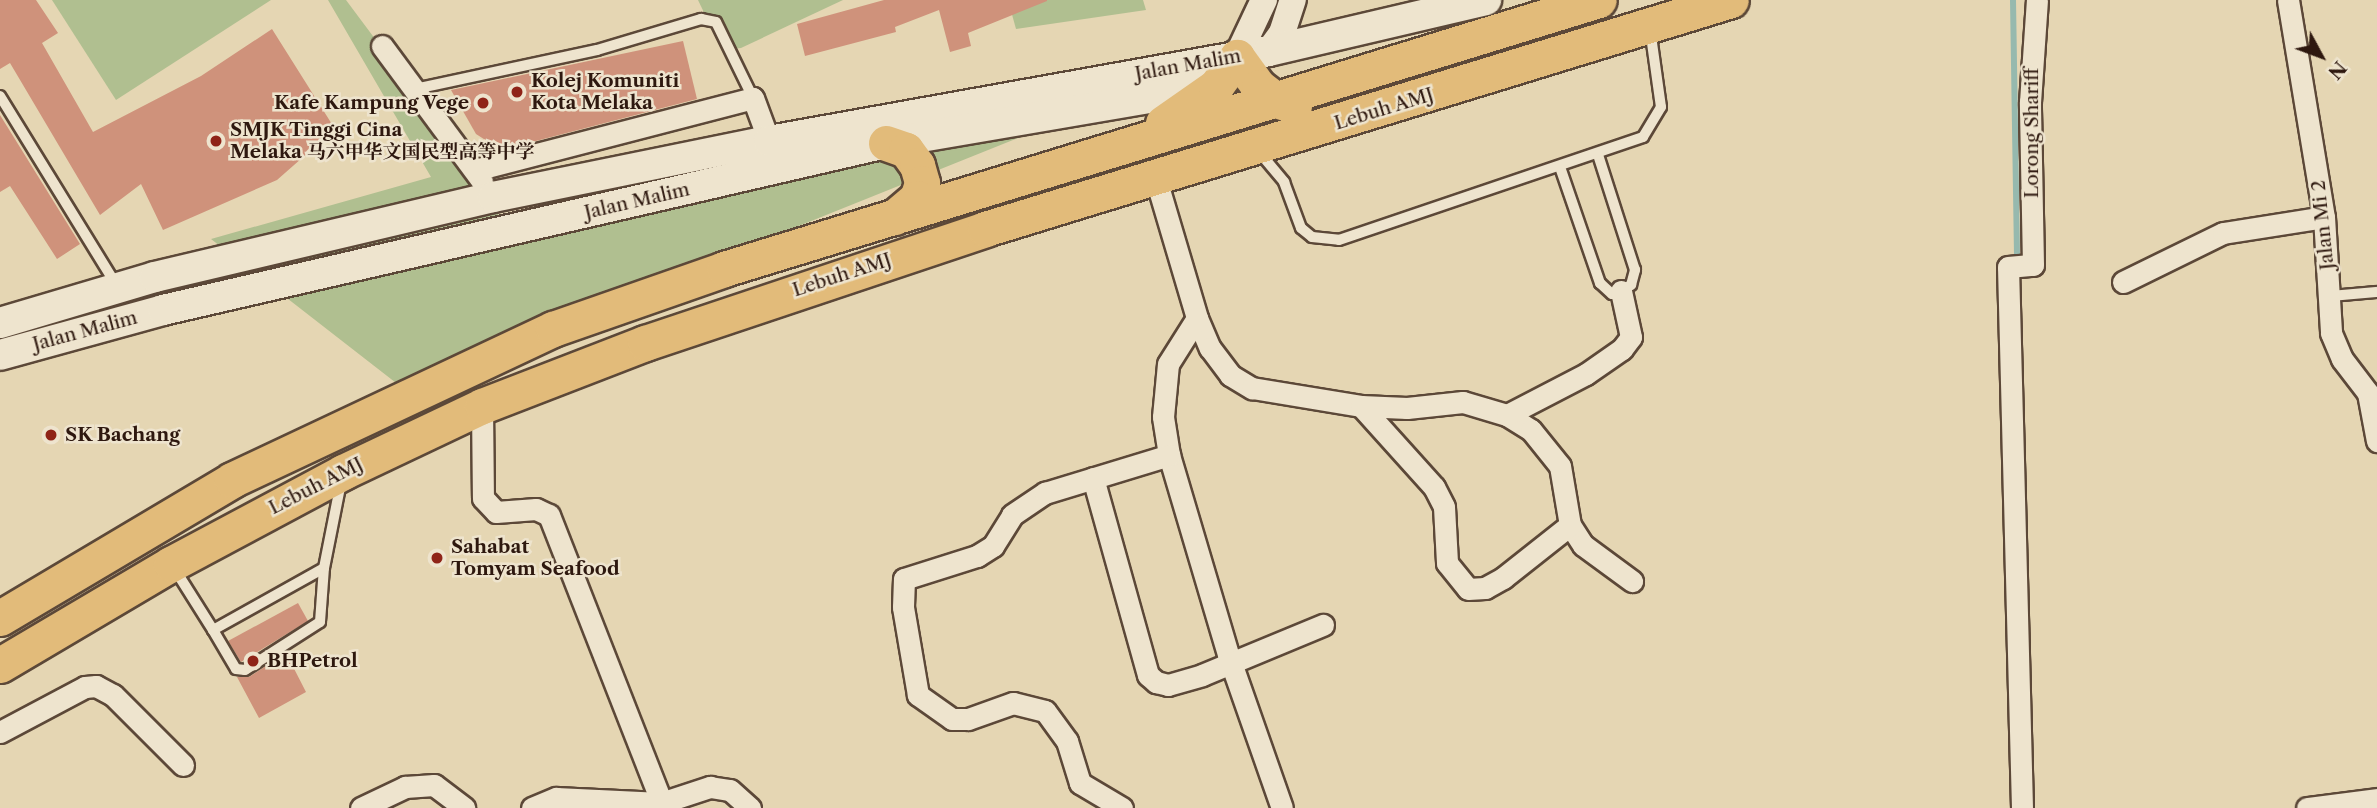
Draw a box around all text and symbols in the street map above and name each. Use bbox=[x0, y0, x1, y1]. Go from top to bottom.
north arrow bbox=[2286, 21, 2356, 91]
street label: Jalan Malim bbox=[1133, 44, 1243, 86]
text: N bbox=[2323, 56, 2351, 84]
street label: Lorong Shariff bbox=[2021, 68, 2043, 198]
place label: Kolej Komuniti Kota Melaka bbox=[531, 70, 679, 114]
street label: Lebuh AMJ bbox=[1331, 83, 1437, 135]
marker: Kolej Komuniti Kota Melaka bbox=[509, 84, 525, 100]
place label: Kafe Kampung Vege bbox=[273, 92, 469, 114]
marker: Kafe Kampung Vege bbox=[475, 95, 491, 111]
place label: SMJK Tinggi Cina Melaka 马六甲华文国民型高等中学 bbox=[230, 119, 535, 163]
marker: SMJK Tinggi Cina Melaka 马六甲华文国民型高等中学 bbox=[208, 133, 224, 149]
street label: Jalan Malim bbox=[582, 178, 692, 224]
street label: Jalan Mi 2 bbox=[2307, 179, 2339, 271]
street label: Lebuh AMJ bbox=[789, 248, 895, 302]
street label: Jalan Malim bbox=[30, 306, 140, 356]
place label: SK Bachang bbox=[65, 424, 181, 446]
marker: SK Bachang bbox=[43, 427, 59, 443]
street label: Lebuh AMJ bbox=[265, 452, 367, 520]
place label: Sahabat Tomyam Seafood bbox=[451, 536, 620, 580]
marker: Sahabat Tomyam Seafood bbox=[429, 550, 445, 566]
place label: BHPetrol bbox=[267, 650, 358, 672]
marker: BHPetrol bbox=[245, 653, 261, 669]

